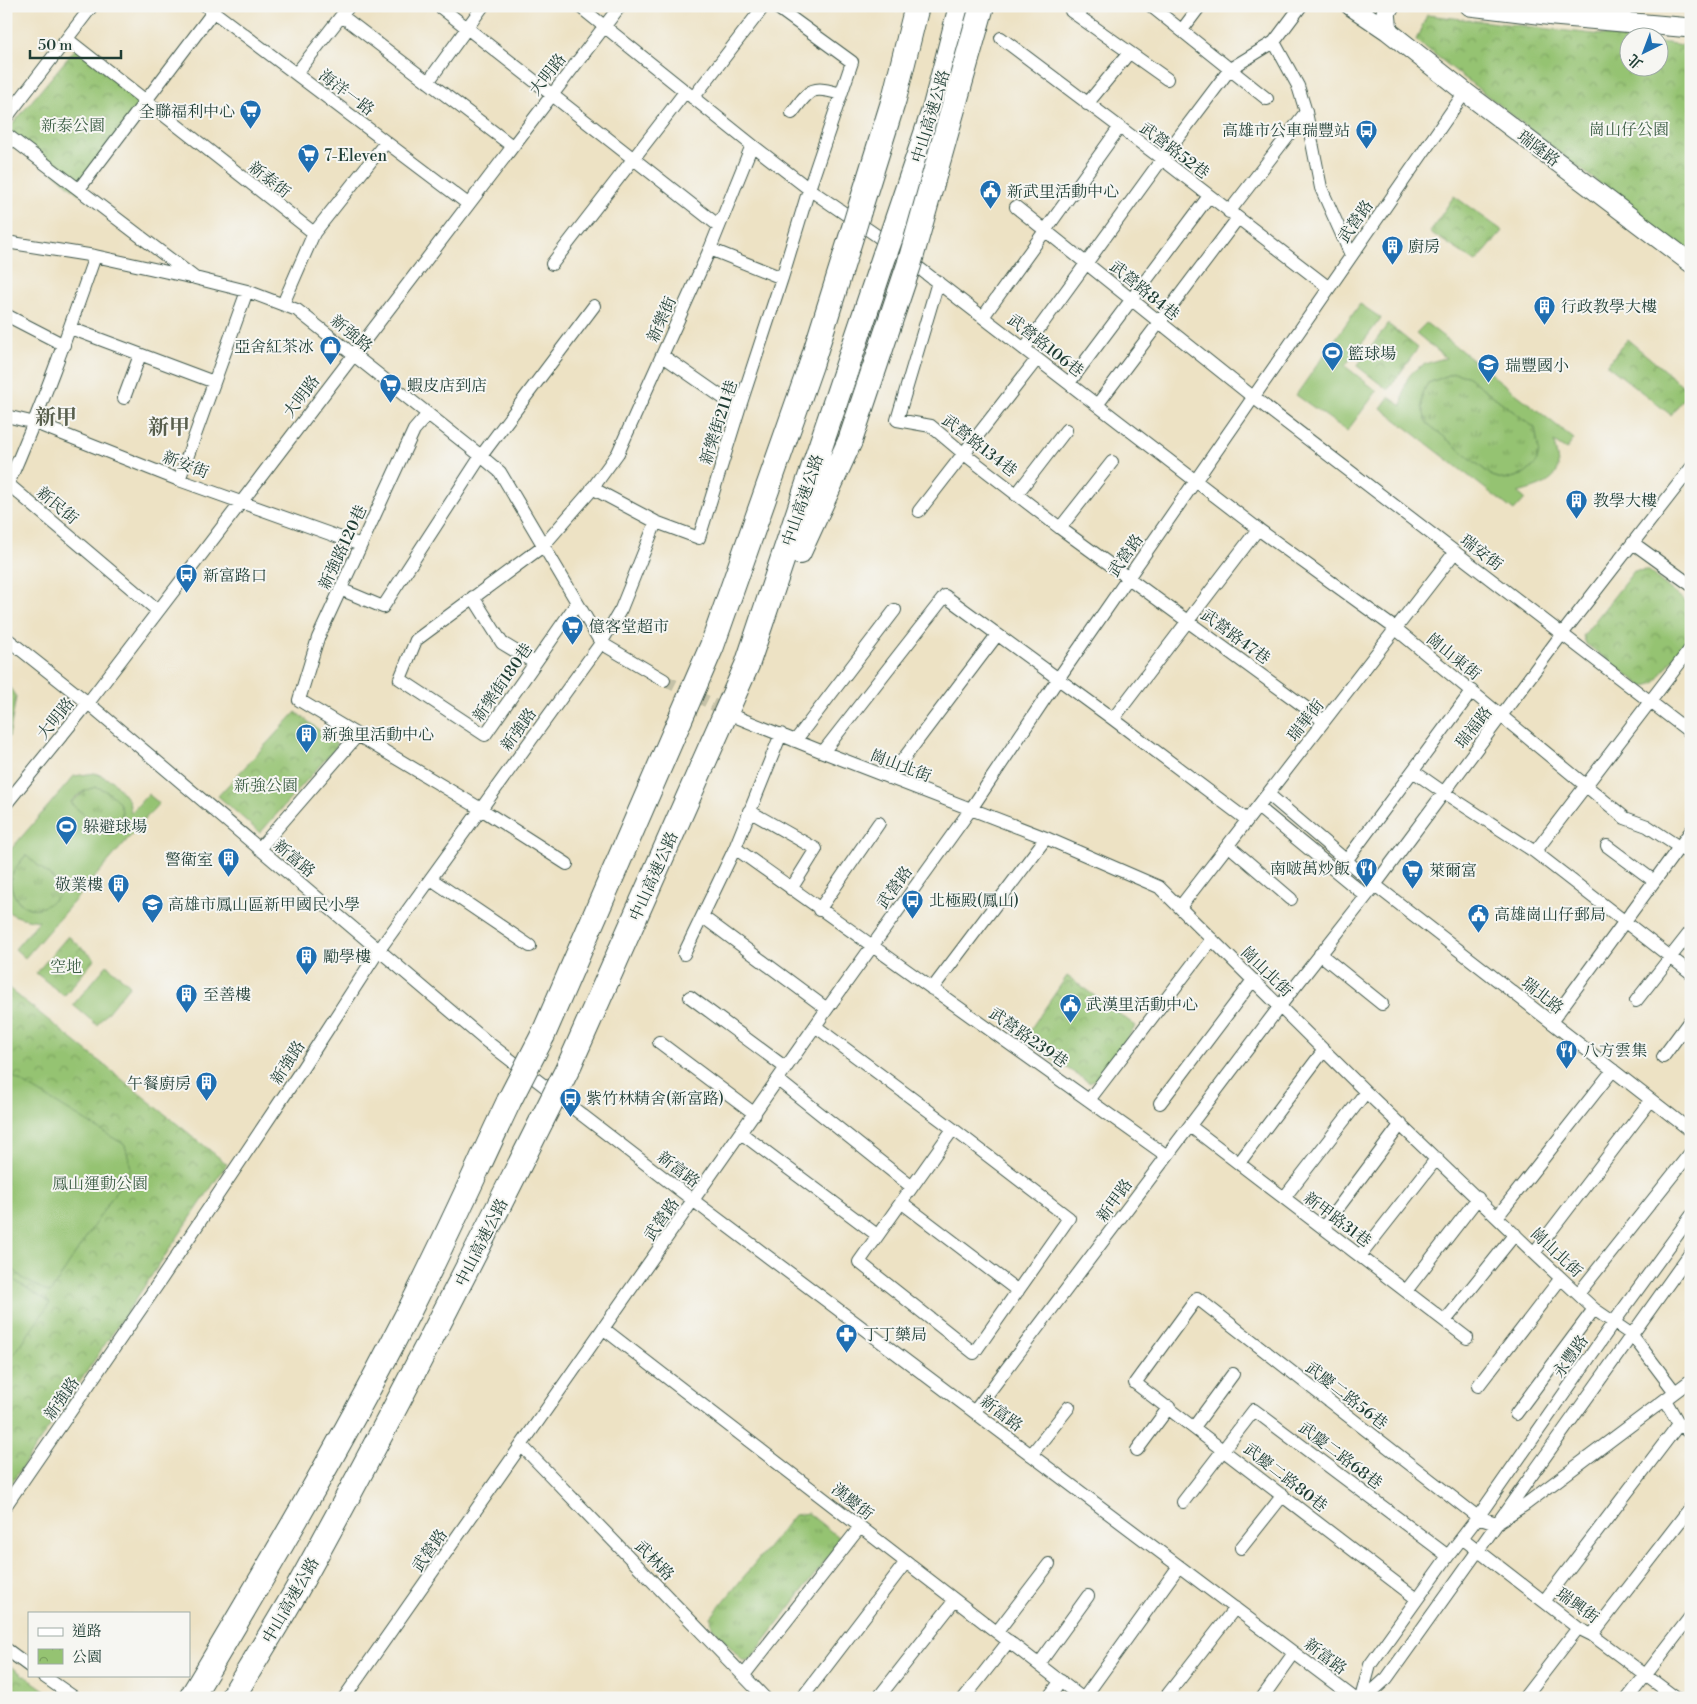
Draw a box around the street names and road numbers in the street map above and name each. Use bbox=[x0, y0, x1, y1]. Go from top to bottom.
street label: 大明路 bbox=[525, 50, 570, 100]
street label: 海洋一路 bbox=[315, 66, 378, 120]
street label: 中山高速公路 bbox=[907, 67, 955, 165]
street label: 武營路52巷 bbox=[1136, 118, 1213, 183]
street label: 瑞隆路 bbox=[1513, 126, 1564, 171]
street label: 新泰街 bbox=[244, 157, 294, 202]
street label: 武營路 bbox=[1334, 196, 1378, 247]
street label: 武營路84巷 bbox=[1106, 257, 1183, 325]
street label: 新樂街 bbox=[643, 293, 681, 345]
street label: 武營路106巷 bbox=[1003, 310, 1087, 382]
street label: 新強路 bbox=[326, 311, 376, 357]
street label: 大明路 bbox=[279, 371, 324, 422]
street label: 新樂街211巷 bbox=[696, 378, 742, 467]
street label: 武營路134巷 bbox=[938, 410, 1021, 481]
street label: 新安街 bbox=[160, 447, 212, 483]
street label: 中山高速公路 bbox=[778, 452, 828, 549]
street label: 新民街 bbox=[33, 483, 82, 529]
street label: 新強路120巷 bbox=[315, 502, 371, 593]
street label: 武營路 bbox=[1104, 530, 1148, 581]
street label: 瑞安街 bbox=[1456, 530, 1507, 575]
street label: 武營路47巷 bbox=[1197, 605, 1274, 669]
street label: 崗山東街 bbox=[1422, 629, 1485, 685]
street label: 新樂街180巷 bbox=[469, 640, 537, 726]
street label: 大明路 bbox=[33, 694, 79, 744]
street label: 瑞華街 bbox=[1283, 696, 1328, 746]
street label: 瑞福路 bbox=[1451, 703, 1496, 753]
street label: 新強路 bbox=[497, 704, 541, 755]
street label: 崗山北街 bbox=[867, 745, 934, 787]
street label: 中山高速公路 bbox=[625, 828, 683, 924]
street label: 新富路 bbox=[270, 836, 319, 882]
street label: 武營路 bbox=[873, 862, 917, 913]
street label: 崗山北街 bbox=[1236, 942, 1296, 1001]
street label: 瑞北路 bbox=[1517, 973, 1567, 1018]
street label: 武營路239巷 bbox=[985, 1003, 1072, 1072]
street label: 新強路 bbox=[266, 1037, 309, 1088]
street label: 新富路 bbox=[653, 1147, 704, 1192]
street label: 新甲路 bbox=[1093, 1175, 1137, 1226]
street label: 新甲路31巷 bbox=[1300, 1188, 1375, 1252]
street label: 武營路 bbox=[640, 1194, 684, 1245]
street label: 中山高速公路 bbox=[451, 1195, 513, 1290]
street label: 崗山北街 bbox=[1526, 1224, 1587, 1282]
street label: 永豐路 bbox=[1549, 1331, 1593, 1382]
street label: 武慶二路56巷 bbox=[1301, 1358, 1391, 1434]
street label: 新強路 bbox=[40, 1373, 84, 1424]
street label: 新富路 bbox=[976, 1391, 1027, 1436]
street label: 武慶二路68巷 bbox=[1295, 1418, 1386, 1494]
street label: 武慶二路80巷 bbox=[1240, 1439, 1331, 1517]
street label: 漢慶街 bbox=[827, 1479, 877, 1524]
street label: 武營路 bbox=[408, 1525, 452, 1576]
street label: 武林路 bbox=[630, 1536, 678, 1585]
street label: 中山高速公路 bbox=[258, 1554, 324, 1647]
street label: 瑞興街 bbox=[1552, 1584, 1603, 1628]
street label: 新富路 bbox=[1300, 1634, 1351, 1679]

